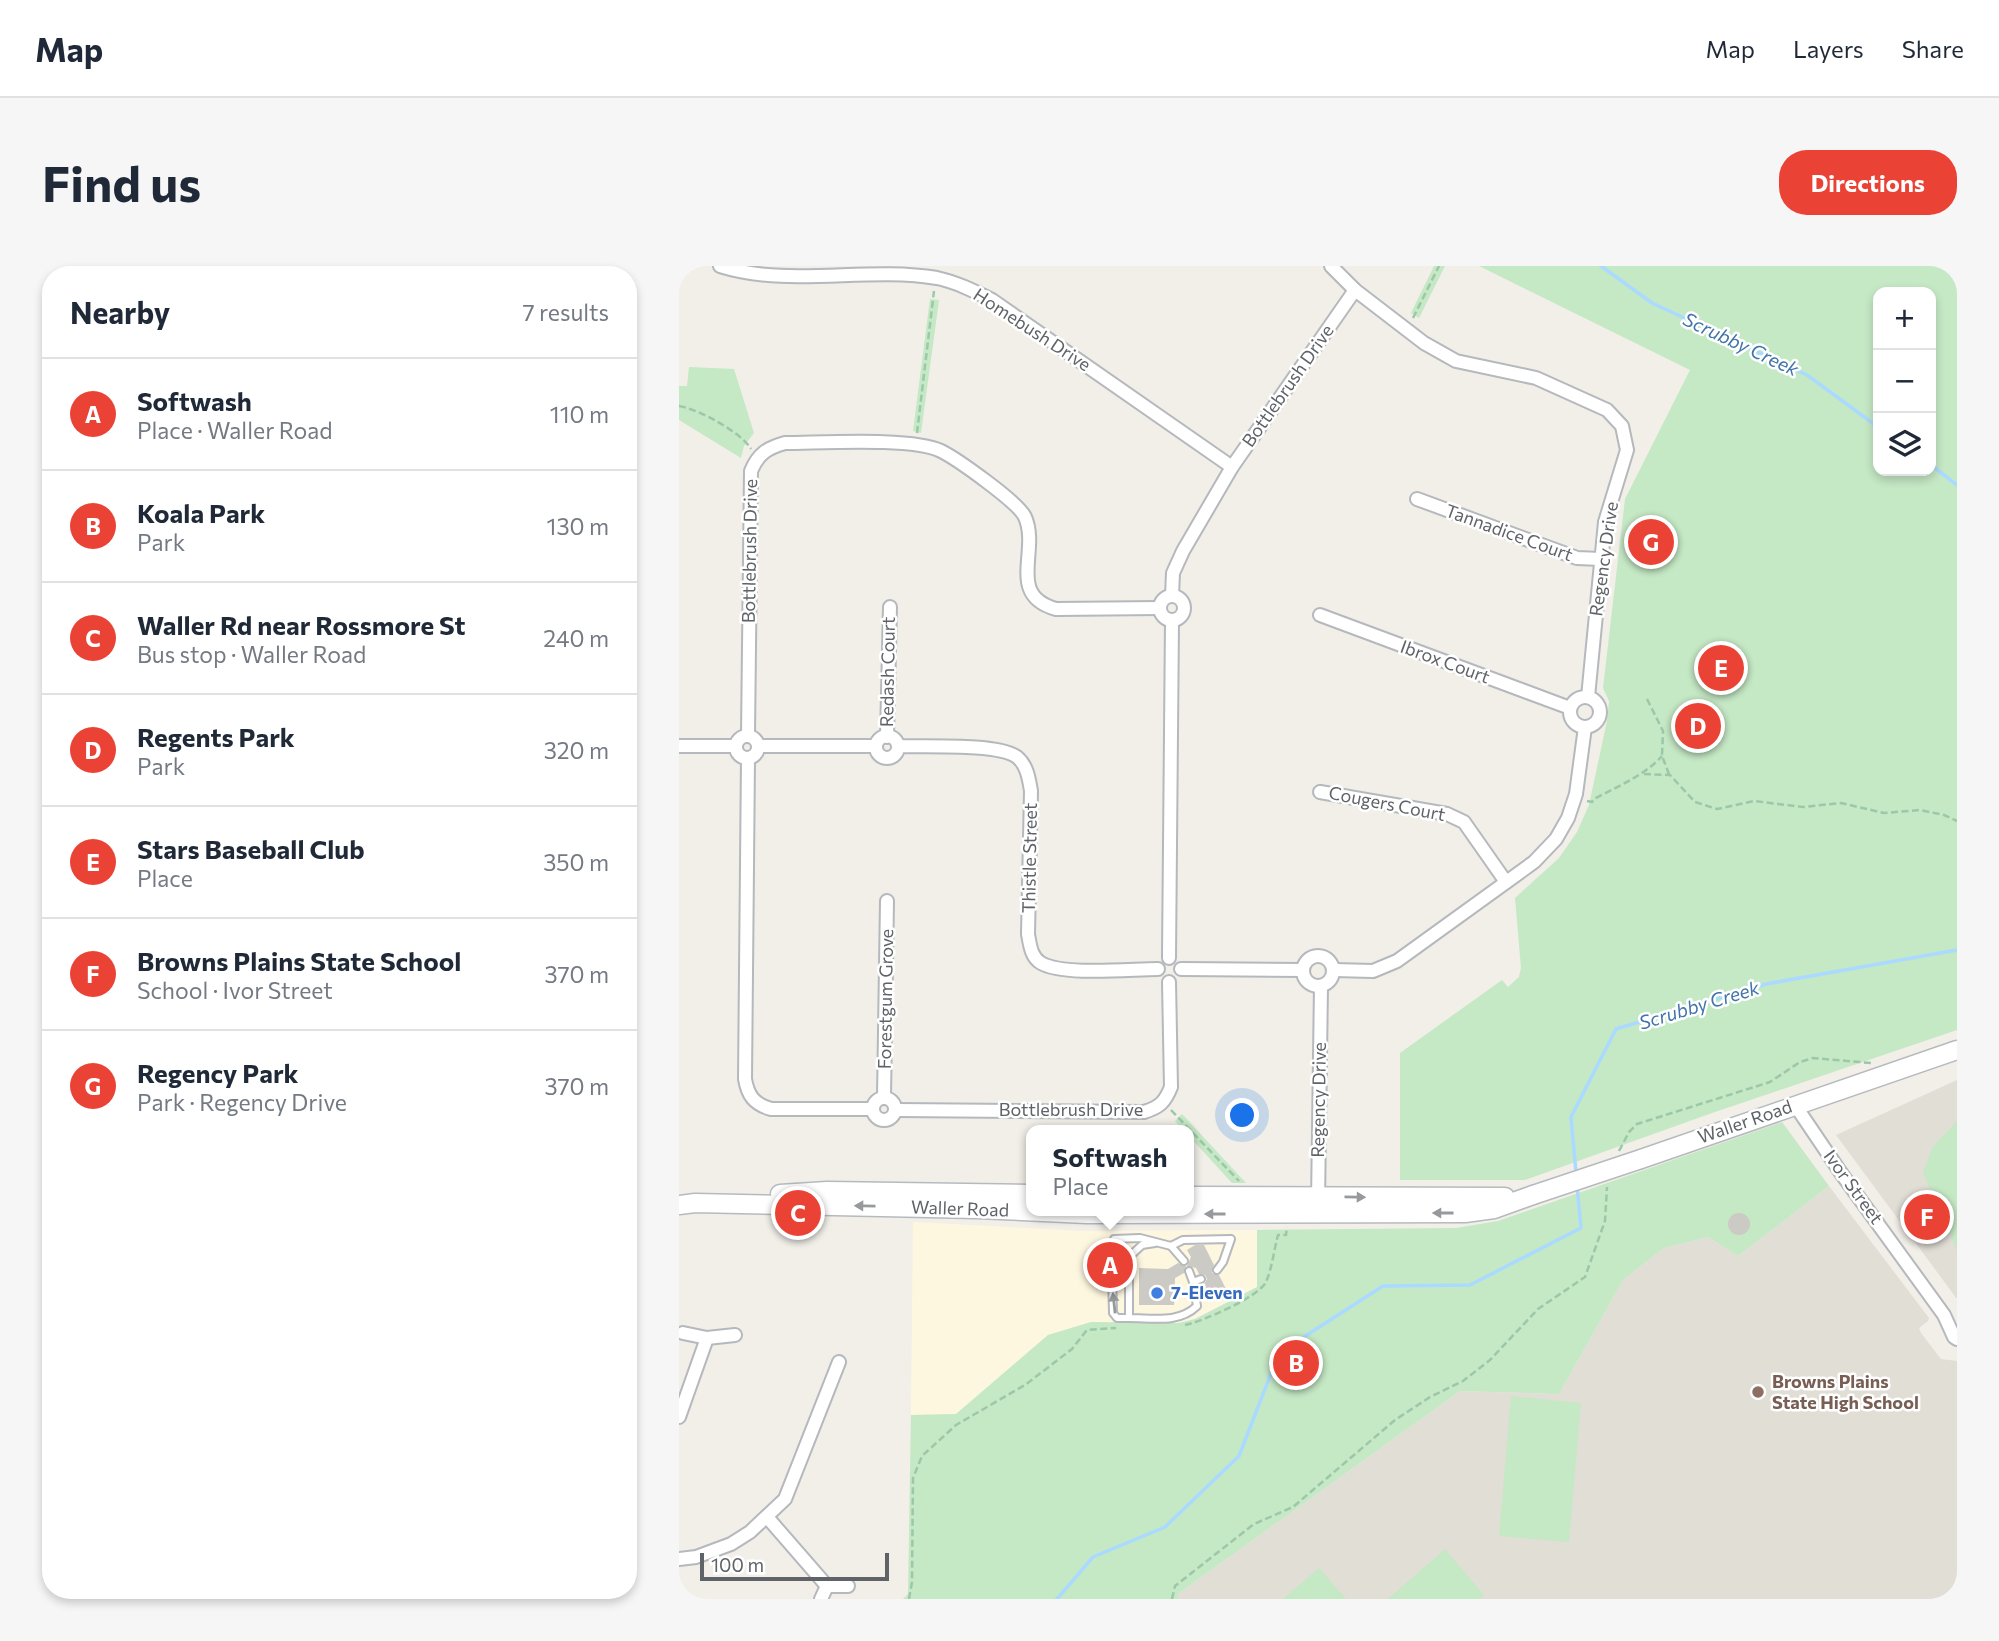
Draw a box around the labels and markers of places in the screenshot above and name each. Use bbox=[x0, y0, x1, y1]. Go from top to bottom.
pin: G bbox=[1628, 516, 1674, 568]
pin: E bbox=[1698, 642, 1744, 694]
pin: D bbox=[1675, 700, 1721, 752]
pin: C bbox=[775, 1187, 821, 1239]
pin: F bbox=[1904, 1191, 1950, 1243]
pin: A bbox=[1087, 1239, 1133, 1291]
place label: 7-Eleven bbox=[1171, 1281, 1243, 1303]
marker: 7-Eleven bbox=[1149, 1285, 1165, 1301]
pin: B bbox=[1273, 1337, 1319, 1389]
place label: Browns Plains State High School bbox=[1772, 1370, 1919, 1413]
marker: Browns Plains State High School bbox=[1750, 1384, 1766, 1400]

